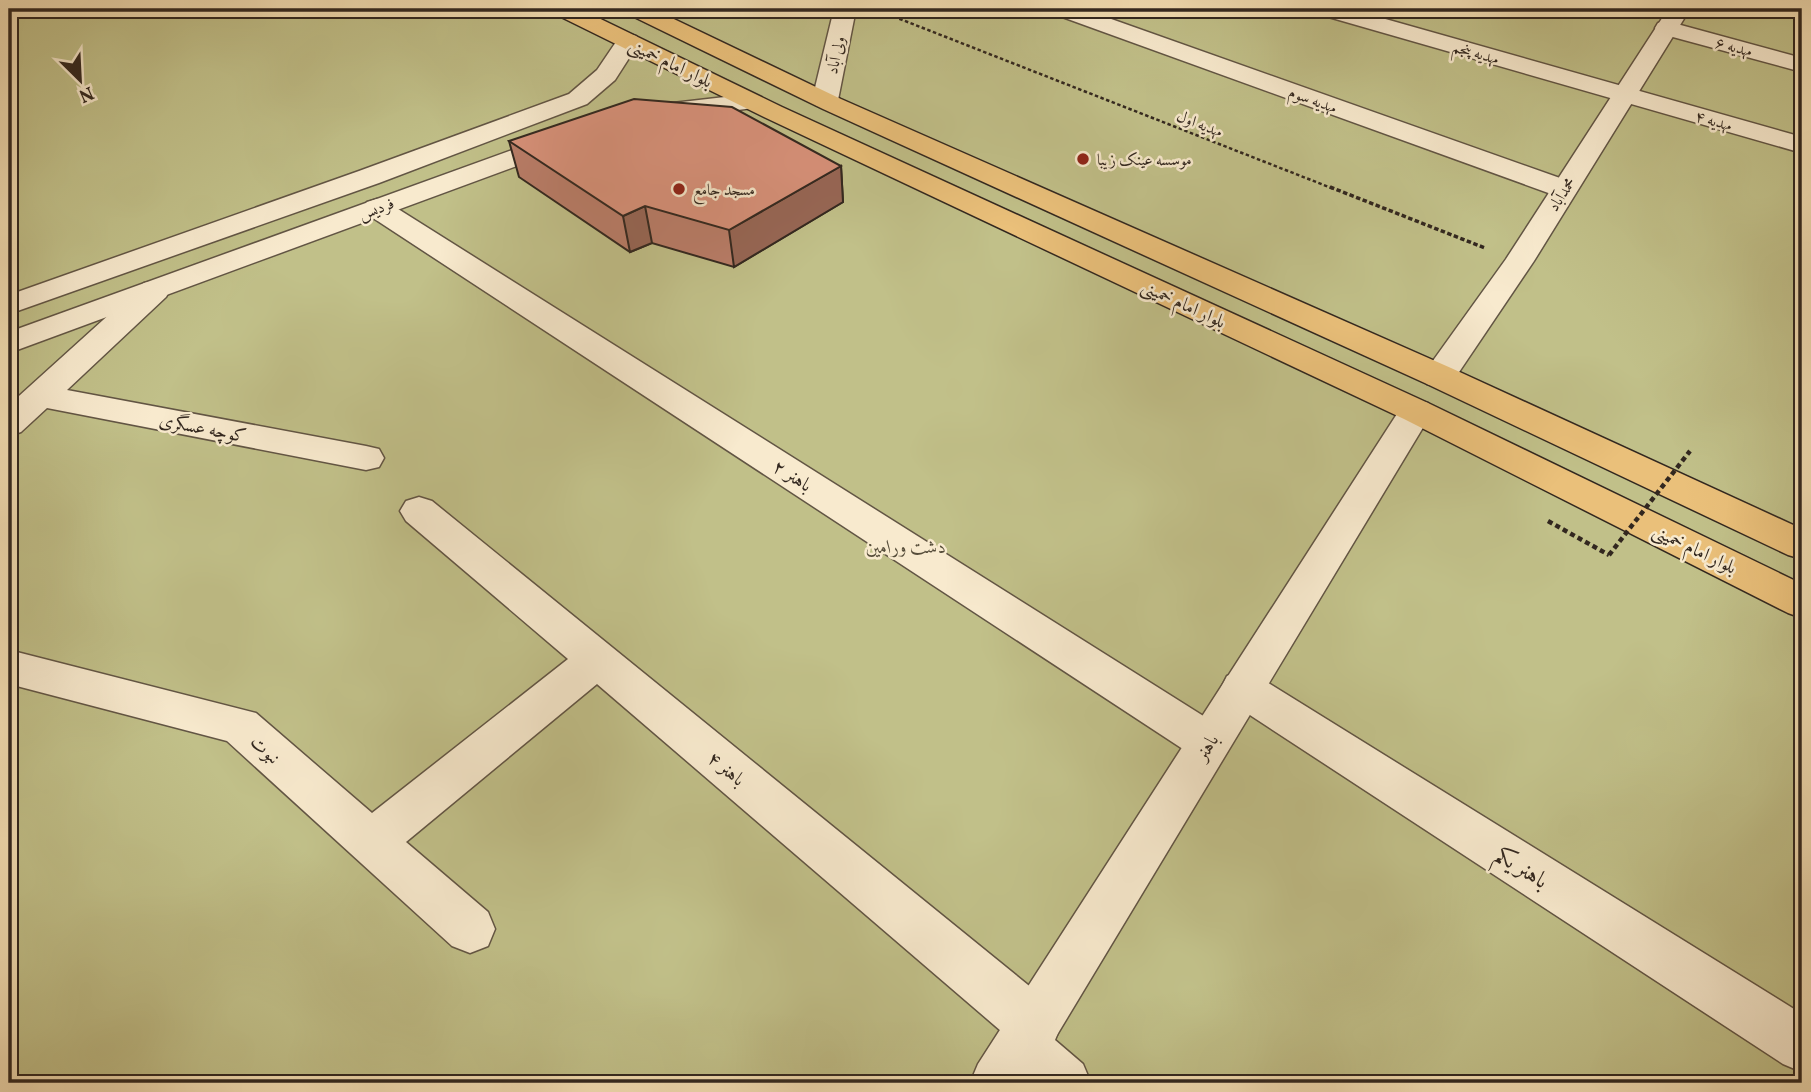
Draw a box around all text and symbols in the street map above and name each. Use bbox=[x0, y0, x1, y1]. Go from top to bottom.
street label: بلوار امام خمینی bbox=[623, 32, 717, 97]
street label: مهدیه ۶ bbox=[1712, 32, 1755, 63]
street label: ولی آباد bbox=[822, 34, 852, 77]
street label: مهدیه پنجم bbox=[1449, 37, 1501, 74]
north arrow bbox=[46, 46, 116, 116]
text: N bbox=[74, 79, 98, 108]
street label: مهدیه سوم bbox=[1284, 82, 1340, 122]
street label: مهدیه اول bbox=[1173, 106, 1226, 144]
street label: مهدیه ۴ bbox=[1692, 106, 1735, 138]
place label: موسسه عینک زیبا bbox=[1097, 150, 1192, 172]
marker: موسسه عینک زیبا bbox=[1075, 151, 1091, 167]
street label: محمدآباد bbox=[1543, 174, 1582, 216]
place label: مسجد جامع bbox=[693, 180, 755, 205]
marker: مسجد جامع bbox=[671, 181, 687, 197]
street label: فردیس bbox=[356, 193, 398, 226]
street label: بلوار امام خمینی bbox=[1136, 274, 1230, 338]
street label: کوچه عسگری bbox=[157, 408, 249, 450]
street label: باهنر ۲ bbox=[767, 454, 817, 499]
street label: بلوار امام خمینی bbox=[1647, 518, 1741, 583]
park label: دشت ورامین bbox=[866, 535, 946, 561]
street label: نبوت bbox=[244, 730, 286, 771]
street label: باهنر bbox=[1188, 730, 1226, 768]
street label: باهنر ۴ bbox=[701, 746, 750, 793]
street label: باهنر یکم bbox=[1486, 840, 1554, 901]

